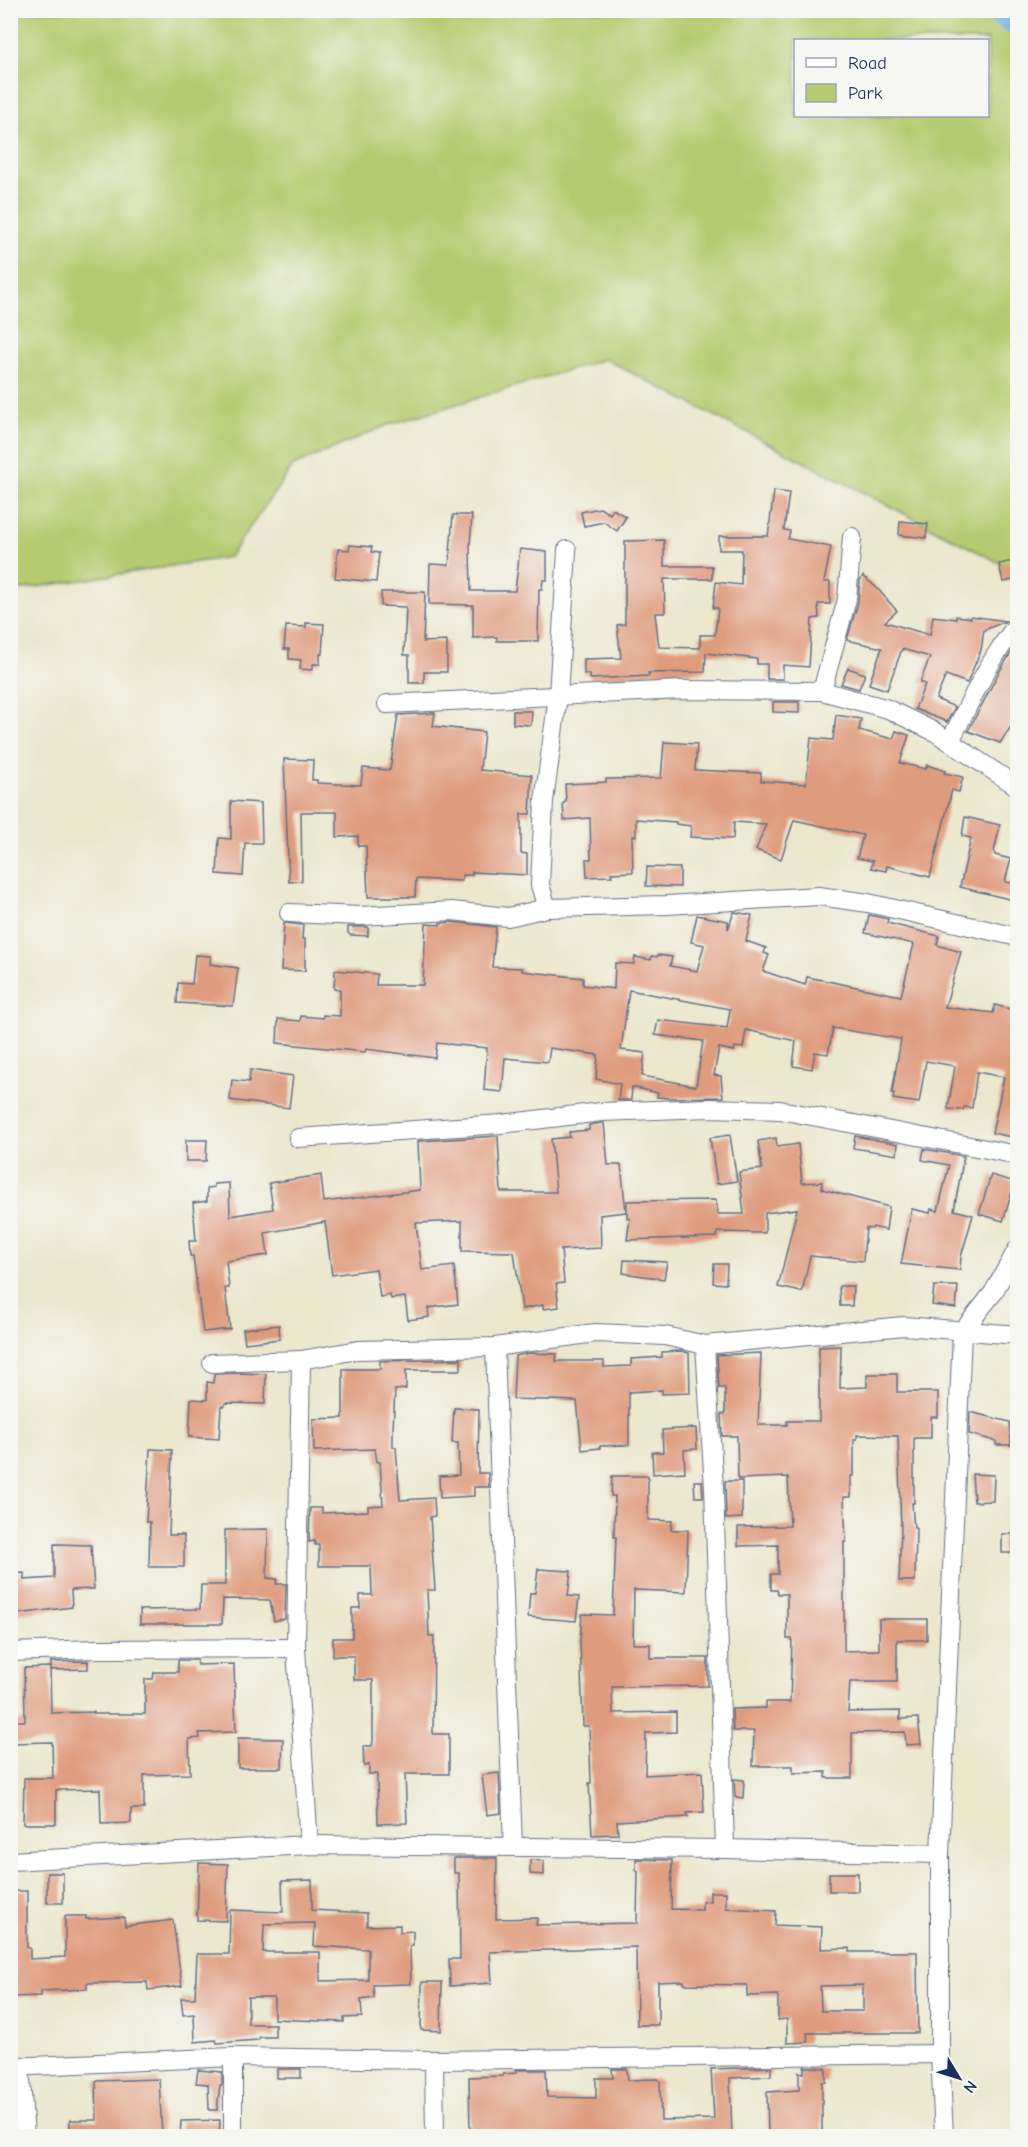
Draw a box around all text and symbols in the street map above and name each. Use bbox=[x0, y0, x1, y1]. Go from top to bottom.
legend bbox=[794, 39, 989, 117]
text: Road bbox=[848, 53, 887, 74]
text: Park bbox=[848, 83, 883, 104]
north arrow bbox=[929, 2048, 989, 2108]
text: N bbox=[960, 2077, 980, 2096]

